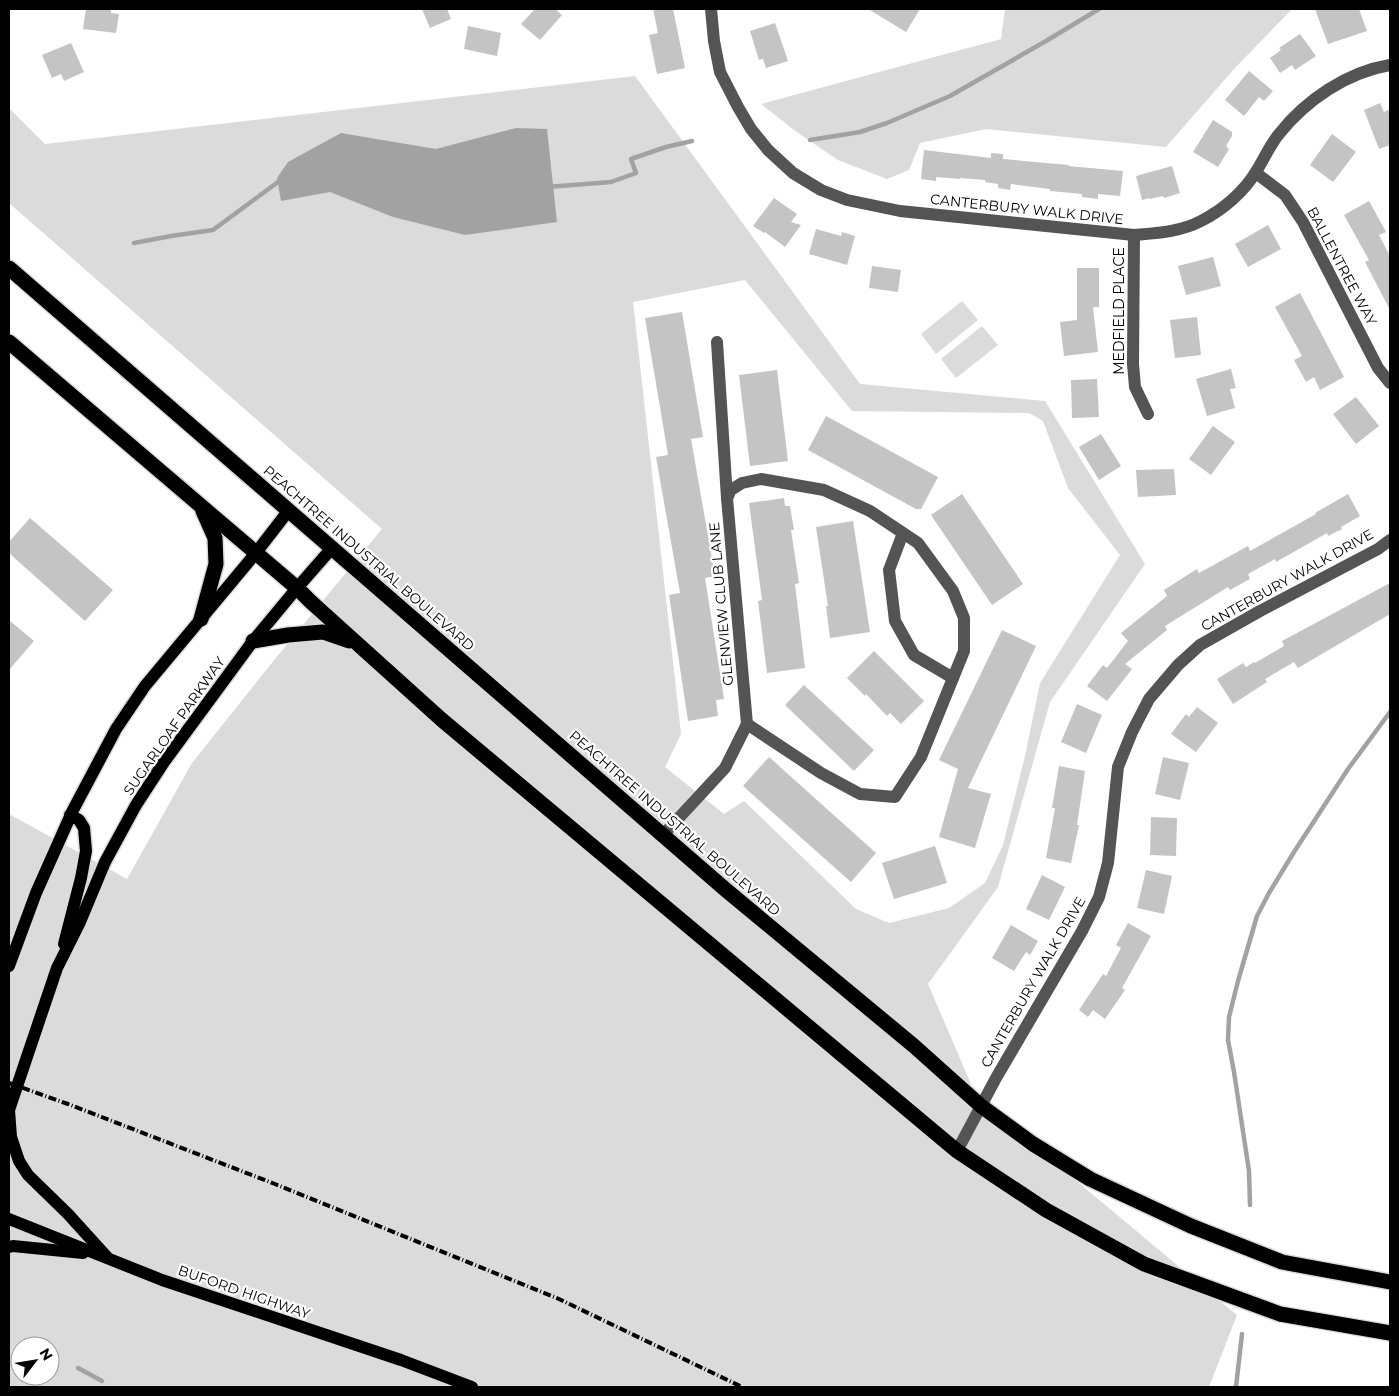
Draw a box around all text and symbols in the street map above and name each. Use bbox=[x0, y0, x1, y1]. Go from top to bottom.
street label: CANTERBURY WALK DRIVE bbox=[929, 190, 1125, 228]
street label: BALLENTREE WAY bbox=[1303, 204, 1381, 328]
street label: MEDFIELD PLACE bbox=[1110, 247, 1128, 375]
street label: PEACHTREE INDUSTRIAL BOULEVARD bbox=[260, 461, 478, 655]
street label: GLENVIEW CLUB LANE bbox=[705, 521, 737, 687]
street label: CANTERBURY WALK DRIVE bbox=[1198, 525, 1376, 635]
street label: SUGARLOAF PARKWAY bbox=[119, 653, 229, 799]
street label: PEACHTREE INDUSTRIAL BOULEVARD bbox=[566, 726, 784, 920]
street label: CANTERBURY WALK DRIVE bbox=[977, 893, 1089, 1071]
street label: BUFORD HIGHWAY bbox=[176, 1261, 312, 1323]
north arrow bbox=[10, 1336, 60, 1386]
text: N bbox=[36, 1345, 57, 1364]

